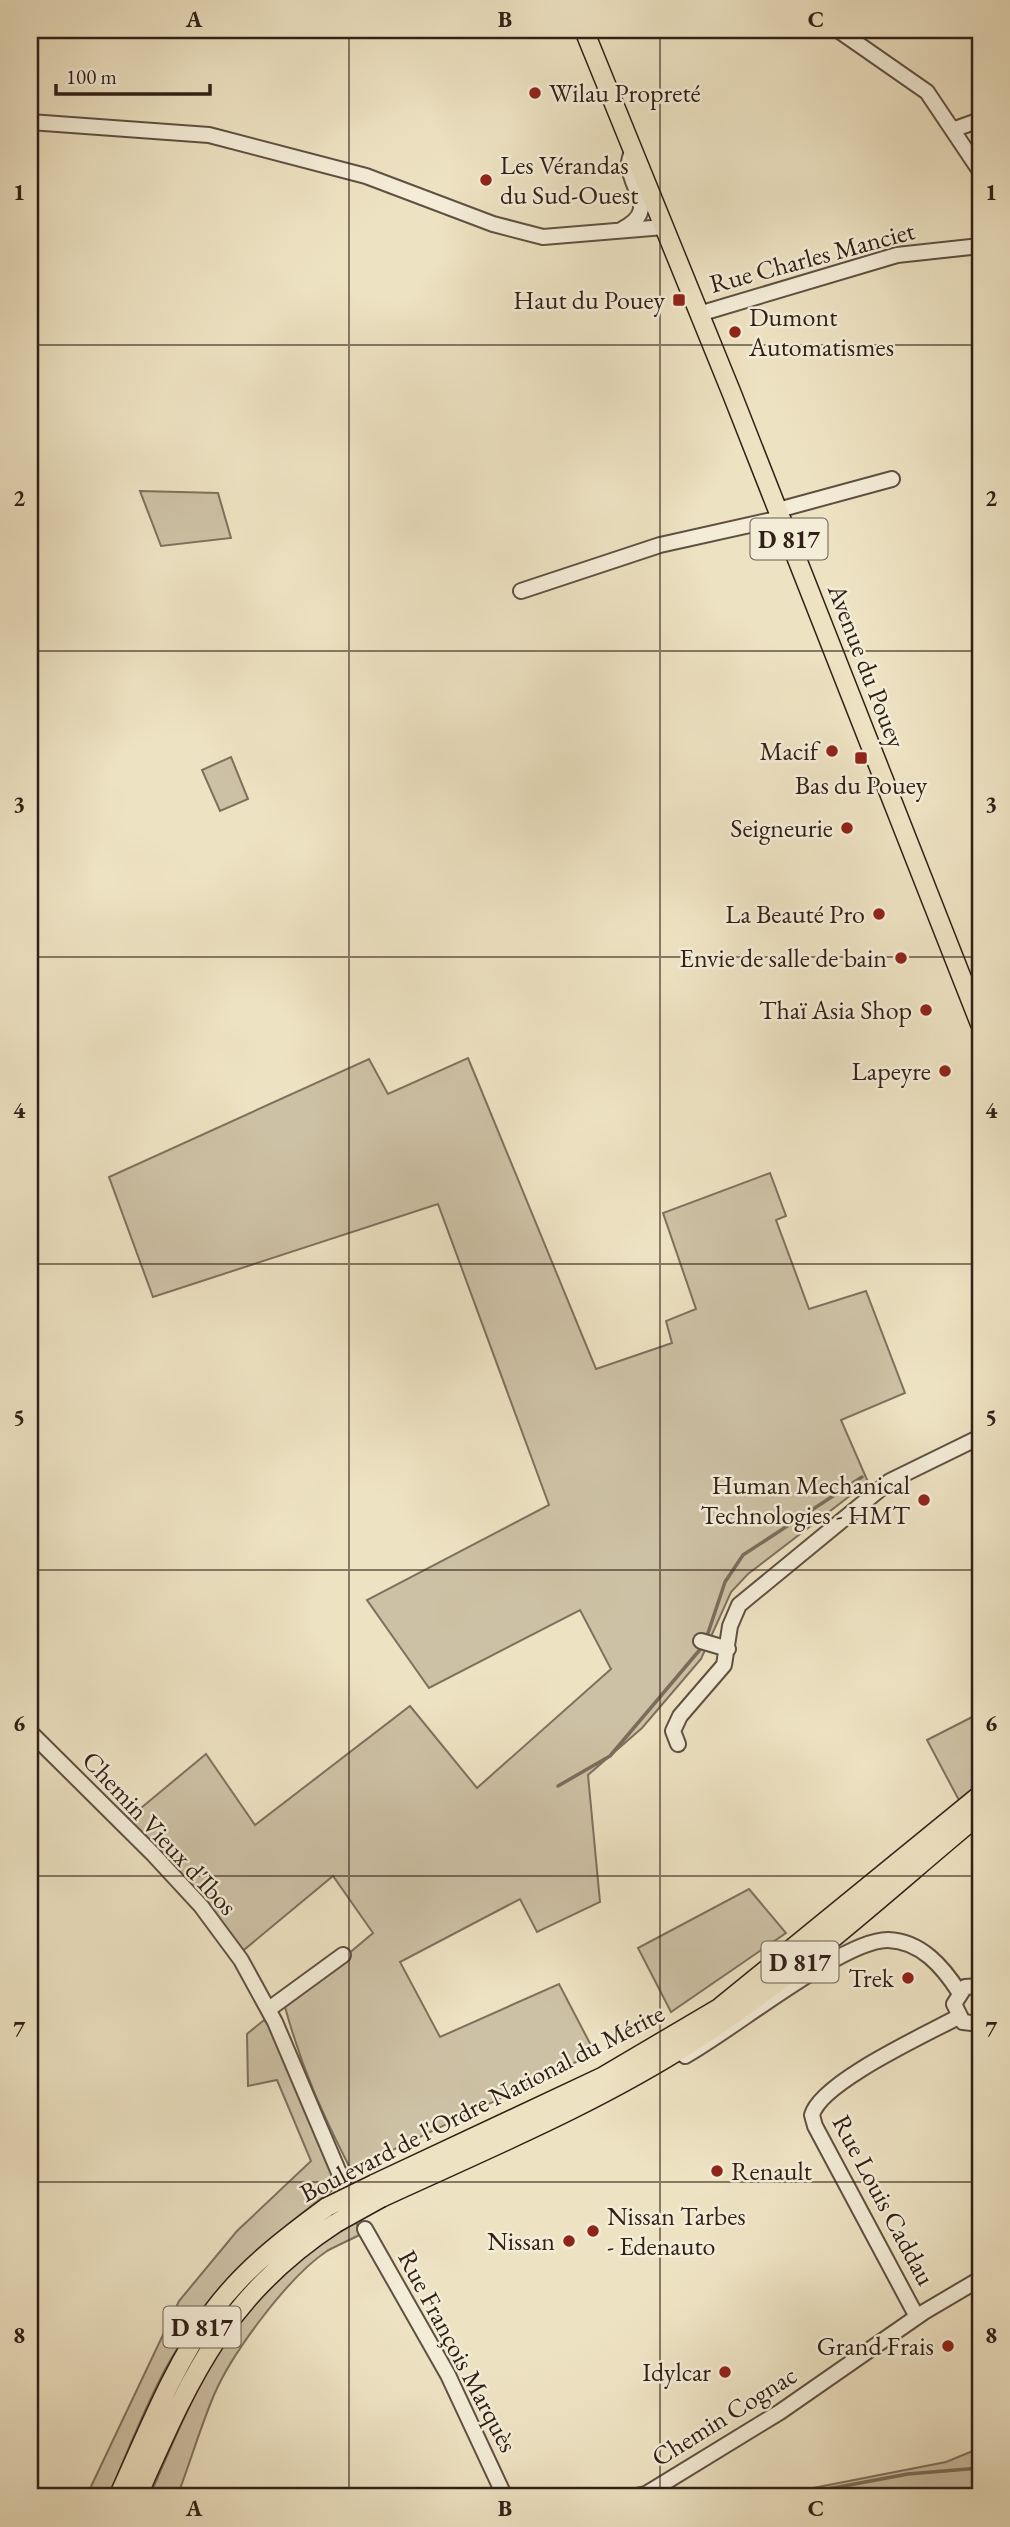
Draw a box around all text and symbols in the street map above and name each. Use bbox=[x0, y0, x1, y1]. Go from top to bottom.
text: A bbox=[185, 4, 203, 34]
text: B bbox=[498, 4, 512, 34]
text: C bbox=[808, 4, 824, 34]
scale bar bbox=[56, 52, 210, 96]
text: 100 m bbox=[66, 63, 117, 90]
place label: Wilau Propreté bbox=[549, 76, 701, 110]
marker: Wilau Propreté bbox=[527, 85, 543, 101]
place label: Les Vérandas du Sud-Ouest bbox=[500, 148, 638, 212]
marker: Les Vérandas du Sud-Ouest bbox=[478, 172, 494, 188]
text: 1 bbox=[13, 177, 25, 207]
text: 1 bbox=[985, 177, 997, 207]
street label: Rue Charles Manciet bbox=[706, 213, 918, 301]
place label: Haut du Pouey bbox=[513, 283, 666, 317]
marker: Haut du Pouey bbox=[671, 292, 687, 308]
place label: Dumont Automatismes bbox=[748, 300, 894, 364]
marker: Dumont Automatismes bbox=[727, 324, 743, 340]
text: 2 bbox=[13, 483, 25, 513]
text: 2 bbox=[985, 483, 997, 513]
road number: D 817 bbox=[750, 518, 828, 560]
street label: Avenue du Pouey bbox=[820, 578, 914, 753]
place label: Macif bbox=[759, 734, 821, 768]
marker: Macif bbox=[824, 743, 840, 759]
marker: Bas du Pouey bbox=[853, 750, 869, 766]
place label: Bas du Pouey bbox=[795, 768, 928, 802]
text: 3 bbox=[13, 789, 25, 819]
text: 3 bbox=[985, 789, 997, 819]
place label: Seigneurie bbox=[730, 811, 833, 845]
marker: Seigneurie bbox=[839, 820, 855, 836]
place label: La Beauté Pro bbox=[725, 897, 865, 931]
marker: La Beauté Pro bbox=[871, 906, 887, 922]
place label: Envie de salle de bain bbox=[679, 941, 887, 975]
marker: Envie de salle de bain bbox=[893, 950, 909, 966]
place label: Thaï Asia Shop bbox=[759, 993, 912, 1027]
marker: Thaï Asia Shop bbox=[918, 1002, 934, 1018]
place label: Lapeyre bbox=[852, 1054, 931, 1088]
marker: Lapeyre bbox=[937, 1063, 953, 1079]
text: 4 bbox=[13, 1095, 26, 1125]
text: 4 bbox=[985, 1095, 998, 1125]
text: 5 bbox=[13, 1402, 25, 1432]
text: 5 bbox=[985, 1402, 997, 1432]
place label: Human Mechanical Technologies - HMT bbox=[700, 1468, 911, 1532]
marker: Human Mechanical Technologies - HMT bbox=[916, 1492, 932, 1508]
text: 6 bbox=[13, 1708, 25, 1738]
text: 6 bbox=[985, 1708, 997, 1738]
street label: Chemin Vieux d'Ibos bbox=[75, 1744, 245, 1922]
road number: D 817 bbox=[762, 1941, 838, 1982]
place label: Trek bbox=[848, 1961, 895, 1995]
marker: Trek bbox=[900, 1970, 916, 1986]
street label: Boulevard de l'Ordre National du Mérite bbox=[294, 1996, 670, 2210]
text: 7 bbox=[13, 2014, 26, 2044]
text: 7 bbox=[985, 2014, 998, 2044]
street label: Rue Louis Caddau bbox=[825, 2109, 943, 2291]
place label: Renault bbox=[731, 2154, 812, 2188]
marker: Renault bbox=[709, 2163, 725, 2179]
place label: Nissan Tarbes - Edenauto bbox=[607, 2199, 746, 2263]
marker: Nissan Tarbes - Edenauto bbox=[585, 2223, 601, 2239]
place label: Nissan bbox=[487, 2224, 555, 2258]
marker: Nissan bbox=[561, 2233, 577, 2249]
street label: Rue François Marquès bbox=[390, 2244, 526, 2458]
road number: D 817 bbox=[164, 2306, 241, 2348]
text: 8 bbox=[13, 2320, 25, 2350]
text: 8 bbox=[985, 2320, 997, 2350]
place label: Grand Frais bbox=[817, 2329, 934, 2363]
marker: Grand Frais bbox=[940, 2338, 956, 2354]
place label: Idylcar bbox=[642, 2355, 711, 2389]
street label: Chemin Cognac bbox=[645, 2358, 803, 2474]
marker: Idylcar bbox=[717, 2364, 733, 2380]
text: A bbox=[185, 2493, 203, 2523]
text: B bbox=[498, 2493, 512, 2523]
text: C bbox=[808, 2493, 824, 2523]

